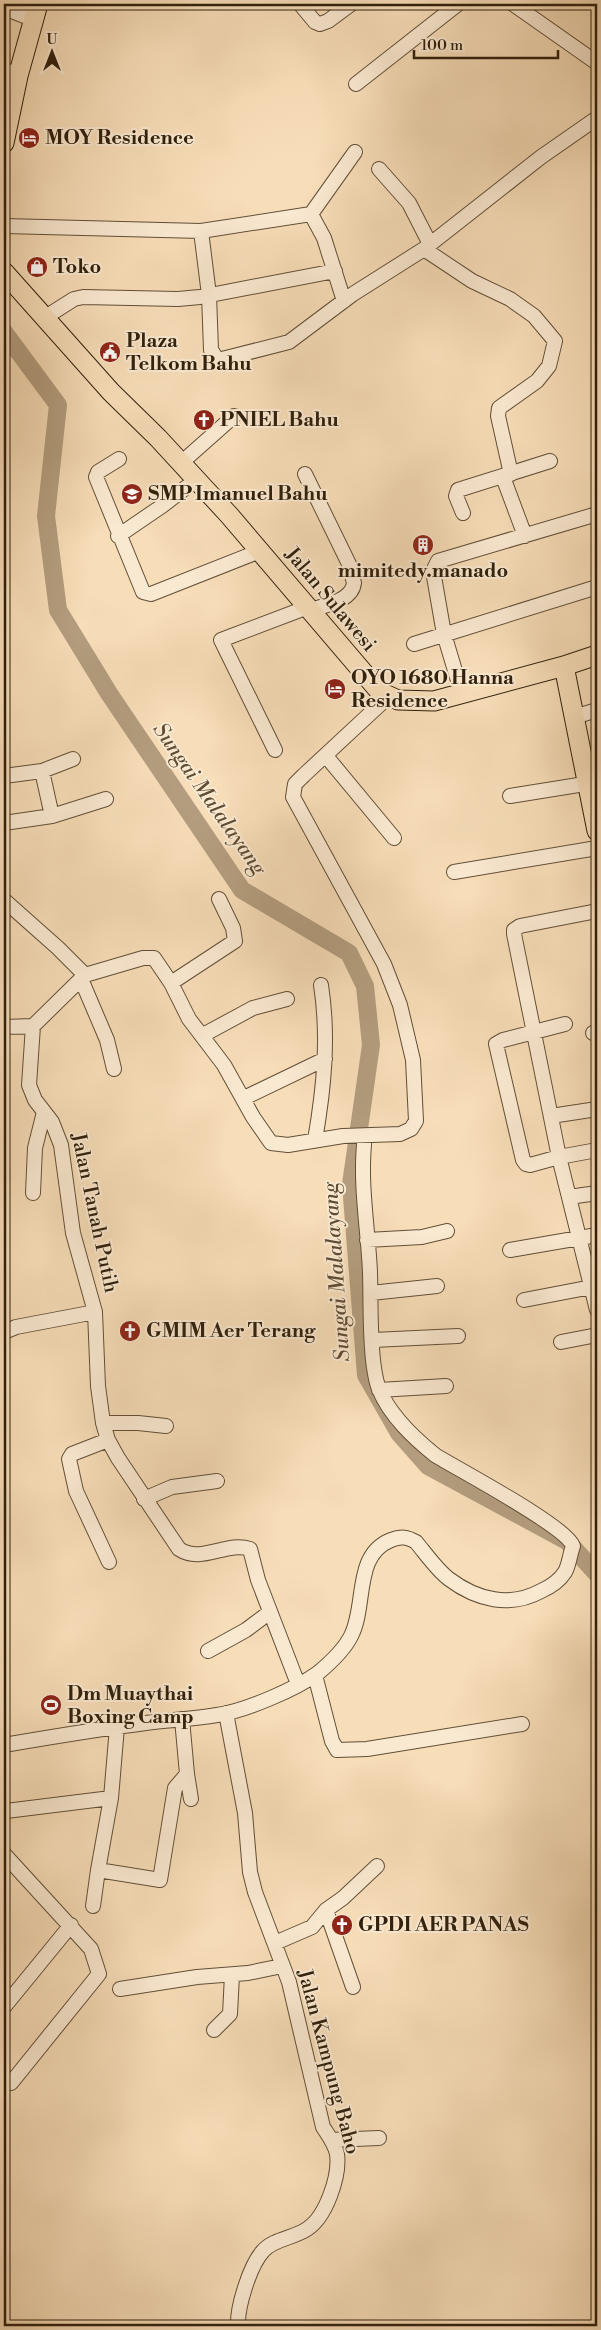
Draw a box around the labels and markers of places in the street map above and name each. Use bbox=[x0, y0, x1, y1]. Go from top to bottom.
hotel icon: MOY Residence bbox=[17, 126, 41, 150]
place label: MOY Residence bbox=[45, 126, 194, 151]
shop icon: Toko bbox=[25, 255, 49, 279]
place label: Toko bbox=[53, 255, 101, 280]
place label: Plaza Telkom Bahu bbox=[126, 329, 252, 377]
public building icon: Plaza Telkom Bahu bbox=[98, 340, 122, 364]
church icon: PNIEL Bahu bbox=[192, 408, 216, 432]
place label: PNIEL Bahu bbox=[220, 408, 339, 433]
school or university icon: SMP Imanuel Bahu bbox=[120, 482, 144, 506]
place label: SMP Imanuel Bahu bbox=[148, 482, 328, 507]
building icon: mimitedy.manado bbox=[411, 533, 435, 557]
place label: mimitedy.manado bbox=[338, 559, 508, 584]
place label: OYO 1680 Hanna Residence bbox=[351, 666, 514, 714]
hotel icon: OYO 1680 Hanna Residence bbox=[323, 677, 347, 701]
church icon: GMIM Aer Terang bbox=[118, 1319, 142, 1343]
place label: GMIM Aer Terang bbox=[146, 1319, 316, 1344]
place label: Dm Muaythai Boxing Camp bbox=[67, 1682, 194, 1730]
sports icon: Dm Muaythai Boxing Camp bbox=[39, 1693, 63, 1717]
church icon: GPDI AER PANAS bbox=[330, 1913, 354, 1937]
place label: GPDI AER PANAS bbox=[358, 1913, 529, 1938]

